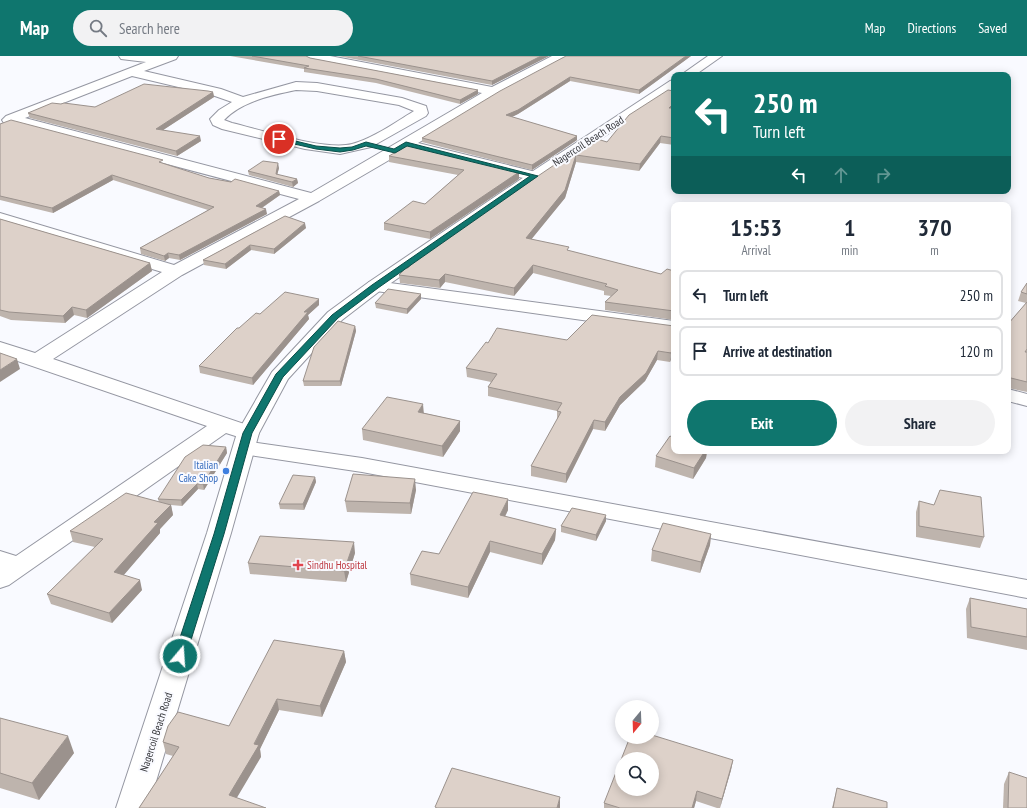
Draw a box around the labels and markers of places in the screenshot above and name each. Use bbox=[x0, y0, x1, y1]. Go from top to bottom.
pin bbox=[262, 122, 296, 156]
place label: Italian Cake Shop bbox=[179, 458, 218, 485]
marker: Italian Cake Shop bbox=[221, 466, 231, 476]
place label: Sindhu Hospital bbox=[307, 558, 368, 572]
marker: Sindhu Hospital bbox=[292, 559, 304, 571]

